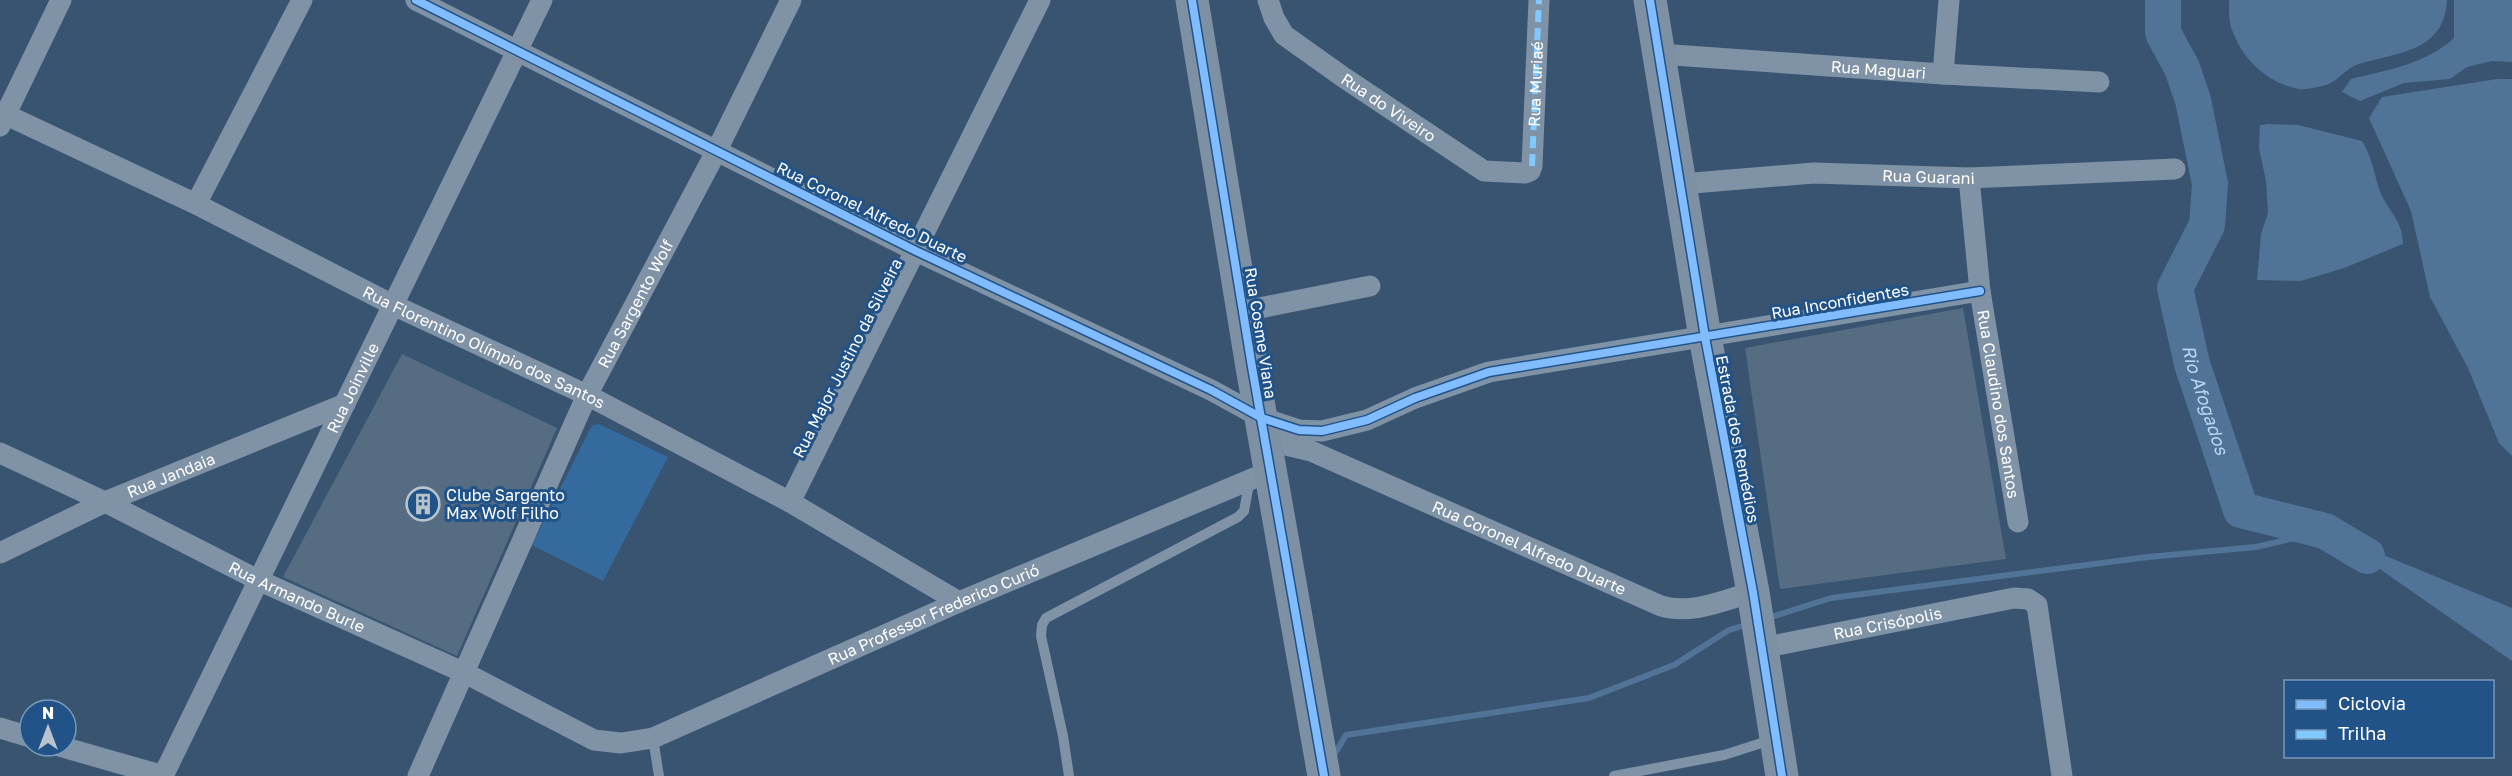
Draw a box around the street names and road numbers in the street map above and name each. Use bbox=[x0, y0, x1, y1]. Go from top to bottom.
street label: Rua Muriaé bbox=[1524, 41, 1547, 127]
street label: Rua Maguari bbox=[1830, 56, 1927, 83]
street label: Rua do Viveiro bbox=[1337, 69, 1440, 146]
street label: Rua Coronel Alfredo Duarte bbox=[773, 157, 971, 267]
street label: Rua Guarani bbox=[1882, 165, 1975, 188]
street label: Rua Sargento Wolf bbox=[593, 236, 678, 371]
street label: Rua Major Justino da Silveira bbox=[788, 255, 906, 461]
street label: Rua Cosme Viana bbox=[1241, 266, 1281, 400]
street label: Rua Inconfidentes bbox=[1770, 279, 1910, 323]
street label: Rua Florentino Olímpio dos Santos bbox=[359, 281, 608, 413]
street label: Rua Claudino dos Santos bbox=[1973, 308, 2024, 500]
street label: Rua Joinville bbox=[322, 339, 383, 436]
street label: Estrada dos Remédios bbox=[1712, 354, 1764, 524]
street label: Rua Jandaia bbox=[124, 448, 218, 502]
street label: Rua Coronel Alfredo Duarte bbox=[1429, 496, 1629, 599]
street label: Rua Armando Burle bbox=[225, 557, 368, 637]
street label: Rua Professor Frederico Curió bbox=[825, 559, 1042, 669]
street label: Rua Crisópolis bbox=[1832, 603, 1944, 644]

